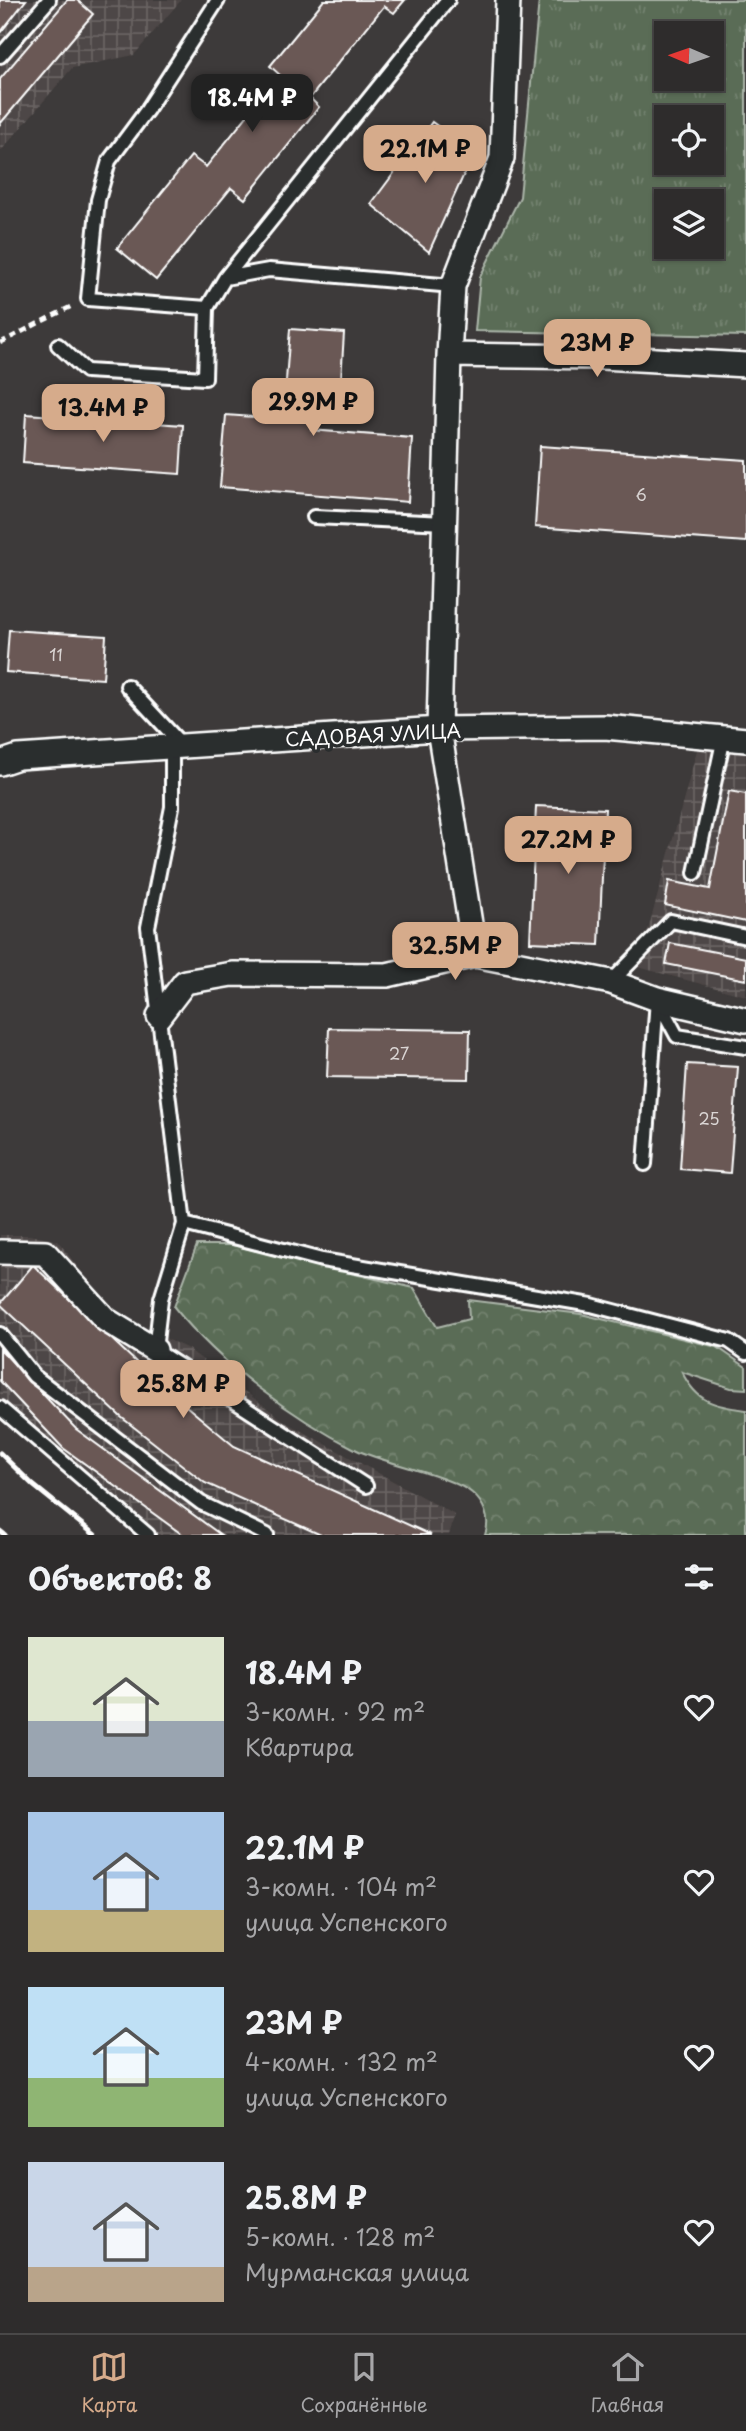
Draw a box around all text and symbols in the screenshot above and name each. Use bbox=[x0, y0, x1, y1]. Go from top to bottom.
north arrow bbox=[654, 21, 724, 91]
map controls bbox=[654, 21, 724, 259]
pin: 18.4M ₽ bbox=[187, 74, 317, 134]
text: 18.4M ₽ bbox=[207, 79, 297, 114]
button: locate bbox=[654, 105, 724, 175]
pin: 22.1M ₽ bbox=[360, 125, 490, 185]
text: 22.1M ₽ bbox=[379, 130, 471, 165]
button: layers bbox=[654, 189, 724, 259]
pin: 23M ₽ bbox=[548, 320, 646, 379]
text: 23M ₽ bbox=[560, 324, 634, 359]
pin: 29.9M ₽ bbox=[248, 378, 378, 438]
text: 29.9M ₽ bbox=[268, 383, 358, 418]
pin: 13.4M ₽ bbox=[38, 384, 168, 444]
text: 13.4M ₽ bbox=[58, 389, 148, 424]
house number: 6 bbox=[635, 482, 647, 506]
house number: 11 bbox=[49, 642, 63, 666]
street label: САДОВАЯ УЛИЦА bbox=[284, 715, 462, 753]
pin: 27.2M ₽ bbox=[503, 816, 633, 876]
text: 27.2M ₽ bbox=[521, 821, 615, 856]
pin: 32.5M ₽ bbox=[390, 922, 520, 982]
text: 32.5M ₽ bbox=[408, 927, 502, 962]
house number: 27 bbox=[389, 1041, 409, 1065]
house number: 25 bbox=[698, 1106, 720, 1130]
pin: 25.8M ₽ bbox=[118, 1360, 248, 1420]
text: 25.8M ₽ bbox=[136, 1365, 230, 1400]
text: Объектов: 8 bbox=[28, 1555, 212, 1600]
icon: filters bbox=[680, 1558, 718, 1596]
text: 18.4M ₽ bbox=[245, 1649, 362, 1694]
icon: home bbox=[84, 1665, 168, 1749]
icon: heart bbox=[680, 1688, 718, 1726]
text: 3-комн. · 92 m² bbox=[245, 1694, 425, 1729]
text: Квартира bbox=[245, 1729, 353, 1764]
text: 22.1M ₽ bbox=[245, 1824, 364, 1869]
icon: home bbox=[84, 1840, 168, 1924]
icon: heart bbox=[680, 1863, 718, 1901]
text: 3-комн. · 104 m² bbox=[245, 1869, 437, 1904]
text: улица Успенского bbox=[245, 1904, 448, 1939]
text: 23M ₽ bbox=[245, 1999, 342, 2044]
icon: home bbox=[84, 2015, 168, 2099]
icon: heart bbox=[680, 2038, 718, 2076]
text: 4-комн. · 132 m² bbox=[245, 2044, 438, 2079]
text: улица Успенского bbox=[245, 2079, 448, 2114]
text: 25.8M ₽ bbox=[245, 2174, 367, 2219]
icon: home bbox=[84, 2190, 168, 2274]
icon: heart bbox=[680, 2213, 718, 2251]
text: 5-комн. · 128 m² bbox=[245, 2219, 435, 2254]
text: Мурманская улица bbox=[245, 2254, 469, 2289]
tab: Карта bbox=[82, 2348, 137, 2418]
tab: Сохранённые bbox=[301, 2348, 428, 2418]
tab: Главная bbox=[591, 2348, 664, 2418]

